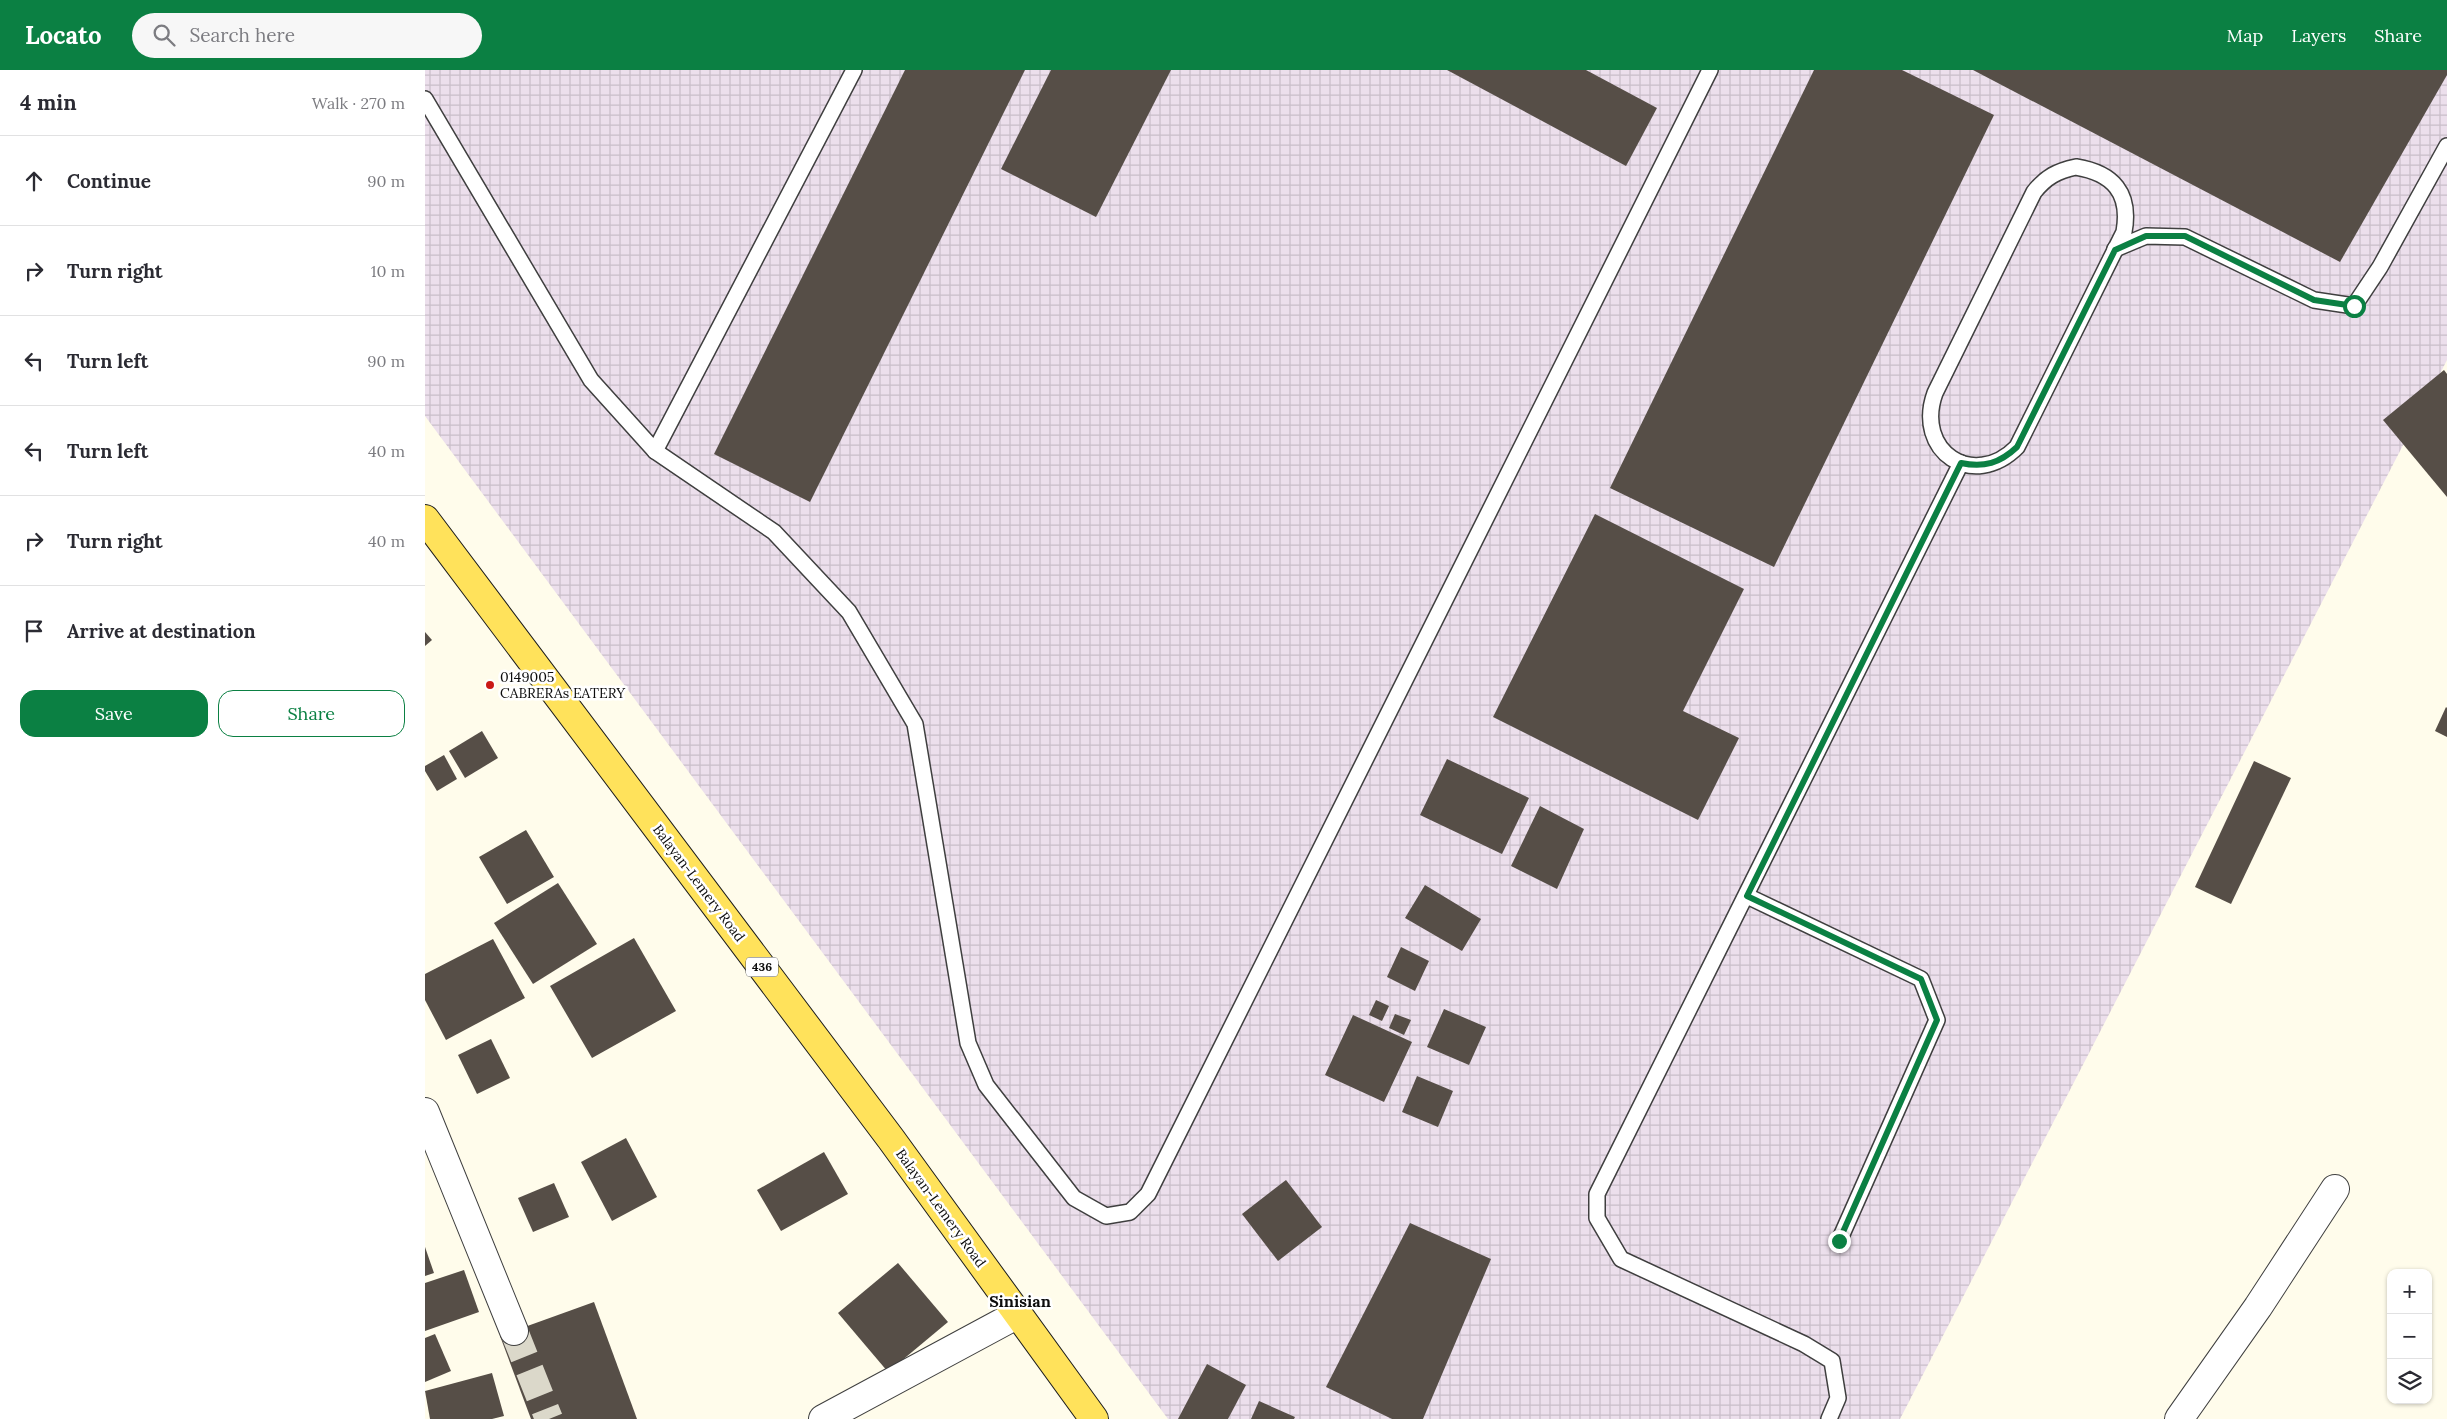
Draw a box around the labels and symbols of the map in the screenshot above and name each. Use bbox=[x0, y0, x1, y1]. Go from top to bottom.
route start bbox=[2343, 295, 2366, 318]
place label: 0149005 CABRERAs EATERY bbox=[500, 668, 626, 702]
marker: 0149005 CABRERAs EATERY bbox=[484, 679, 496, 691]
street label: Balayan-Lemery Road bbox=[649, 821, 749, 945]
road number: 436 bbox=[746, 958, 778, 976]
street label: Balayan-Lemery Road bbox=[892, 1145, 990, 1271]
route end bbox=[1828, 1230, 1851, 1253]
district label: Sinisian bbox=[989, 1291, 1051, 1311]

